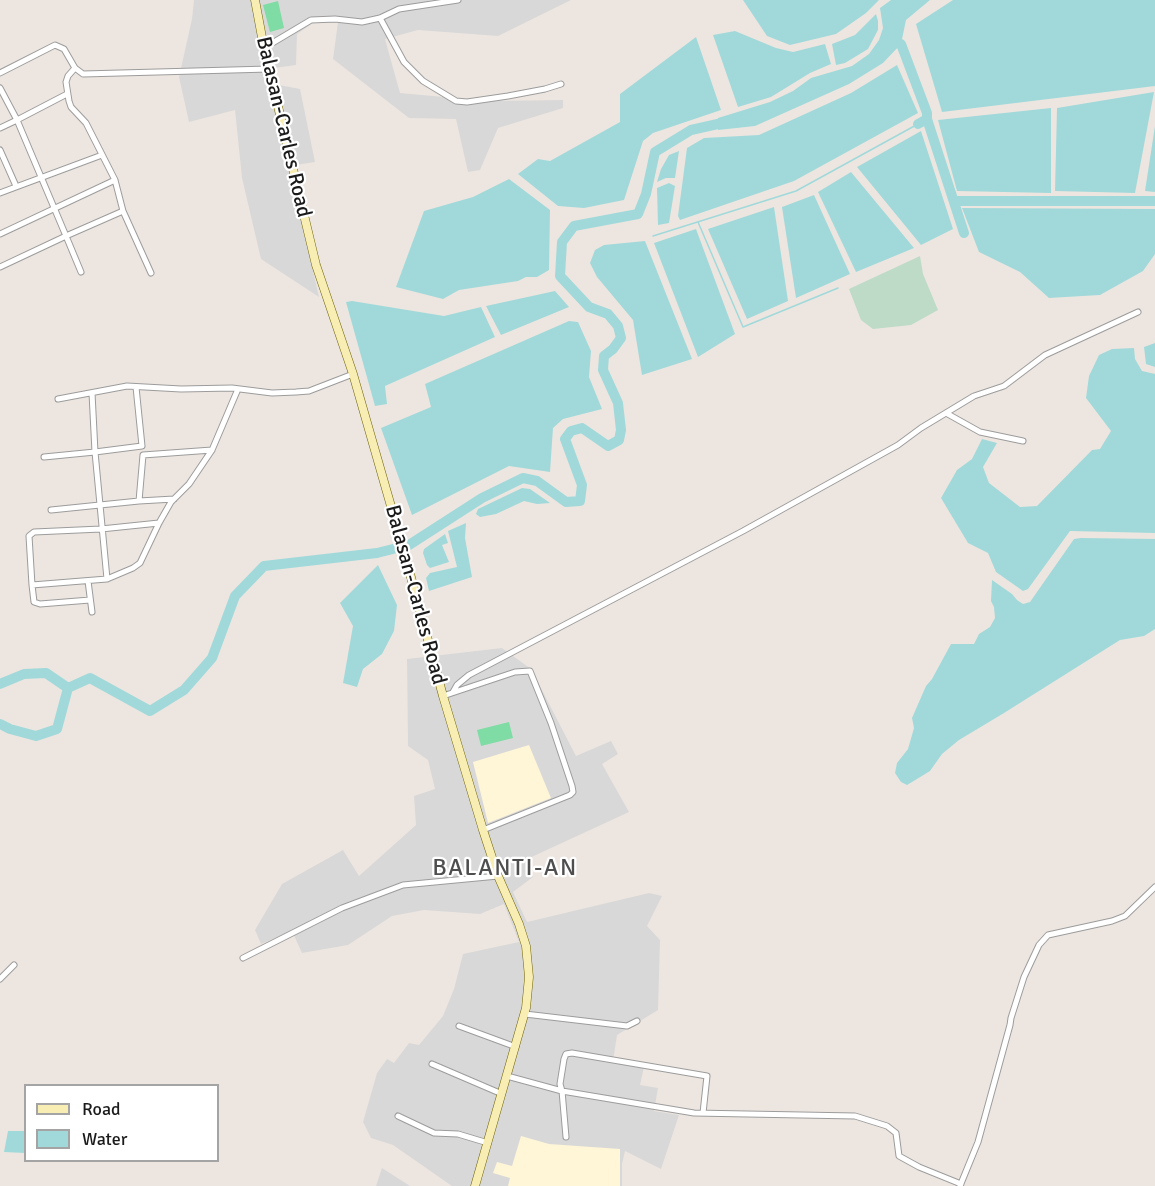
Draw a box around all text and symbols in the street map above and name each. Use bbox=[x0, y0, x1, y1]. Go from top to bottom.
street label: Balasan-Carles Road bbox=[250, 34, 316, 220]
street label: Balasan-Carles Road bbox=[379, 502, 451, 688]
district label: BALANTI-AN bbox=[432, 855, 578, 883]
legend bbox=[24, 1084, 219, 1162]
text: Road bbox=[82, 1098, 121, 1120]
text: Water bbox=[82, 1128, 127, 1150]

